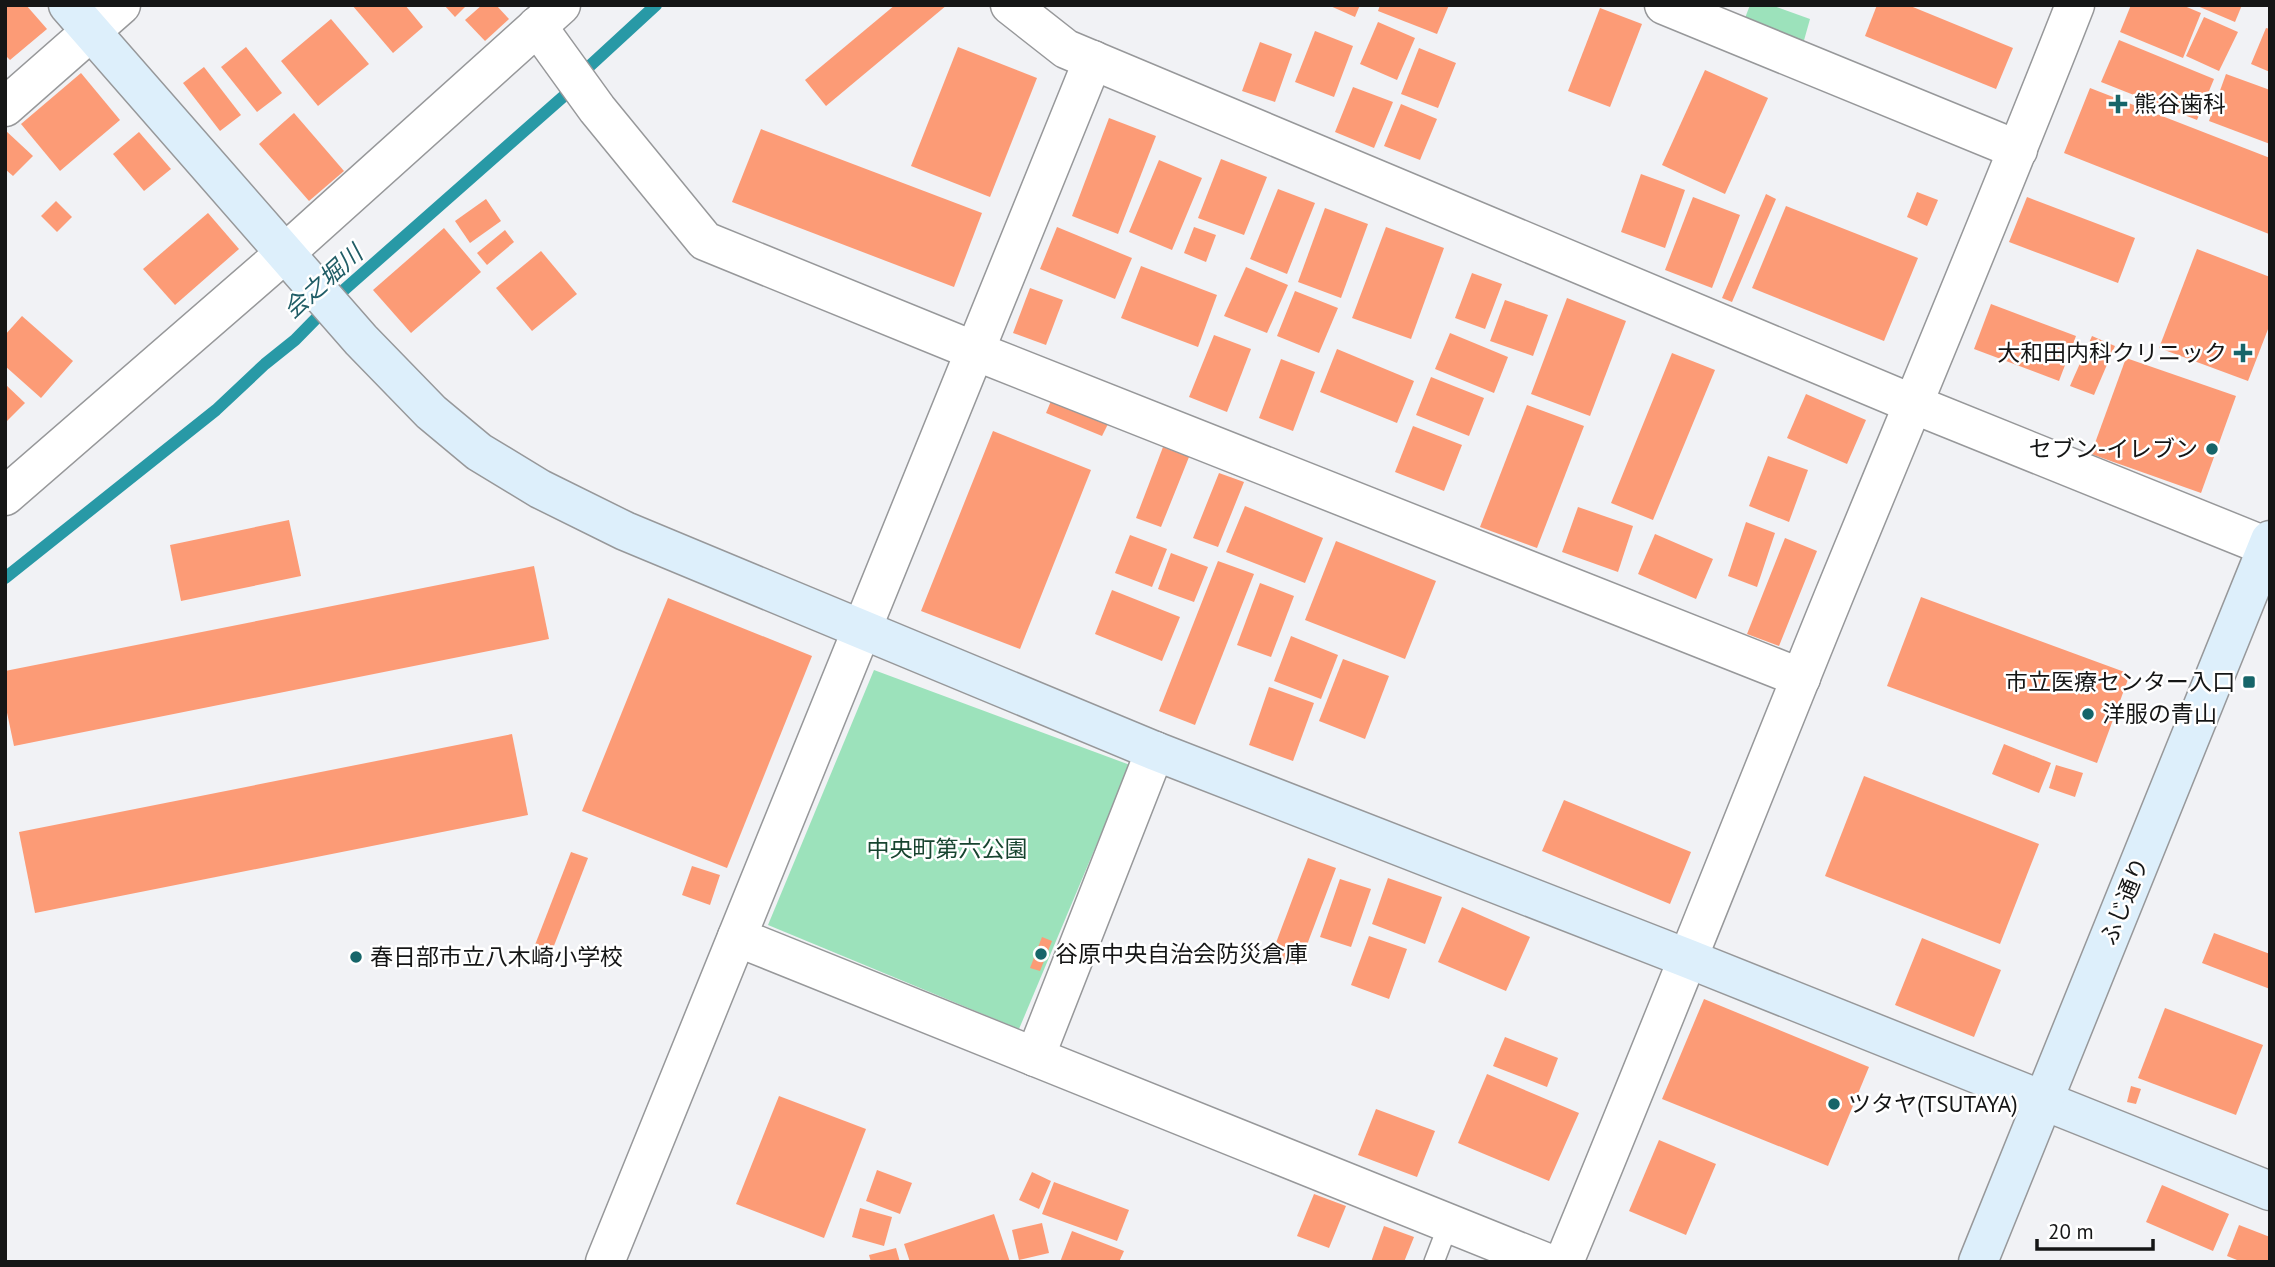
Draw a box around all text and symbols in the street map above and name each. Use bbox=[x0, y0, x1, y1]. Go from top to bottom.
place label: 熊谷歯科 bbox=[2134, 89, 2226, 118]
marker: 熊谷歯科 bbox=[2108, 94, 2128, 114]
water label: 会之堀川 bbox=[277, 236, 371, 325]
place label: 大和田内科クリニック bbox=[1997, 338, 2227, 367]
marker: 大和田内科クリニック bbox=[2233, 343, 2253, 363]
place label: セブン-イレブン bbox=[2029, 434, 2198, 463]
marker: セブン-イレブン bbox=[2204, 441, 2220, 457]
place label: 市立医療センター入口 bbox=[2005, 667, 2235, 696]
marker: 市立医療センター入口 bbox=[2241, 674, 2257, 690]
place label: 洋服の青山 bbox=[2102, 699, 2217, 728]
marker: 洋服の青山 bbox=[2080, 706, 2096, 722]
park label: 中央町第六公園 bbox=[867, 834, 1028, 863]
street label: ふじ通り bbox=[2093, 853, 2154, 949]
place label: 谷原中央自治会防災倉庫 bbox=[1055, 939, 1308, 968]
place label: 春日部市立八木崎小学校 bbox=[370, 942, 623, 971]
marker: 谷原中央自治会防災倉庫 bbox=[1033, 946, 1049, 962]
marker: 春日部市立八木崎小学校 bbox=[348, 949, 364, 965]
place label: ツタヤ(TSUTAYA) bbox=[1848, 1089, 2018, 1118]
marker: ツタヤ(TSUTAYA) bbox=[1826, 1096, 1842, 1112]
scale bar bbox=[2037, 1208, 2152, 1252]
text: 20 m bbox=[2048, 1218, 2094, 1245]

